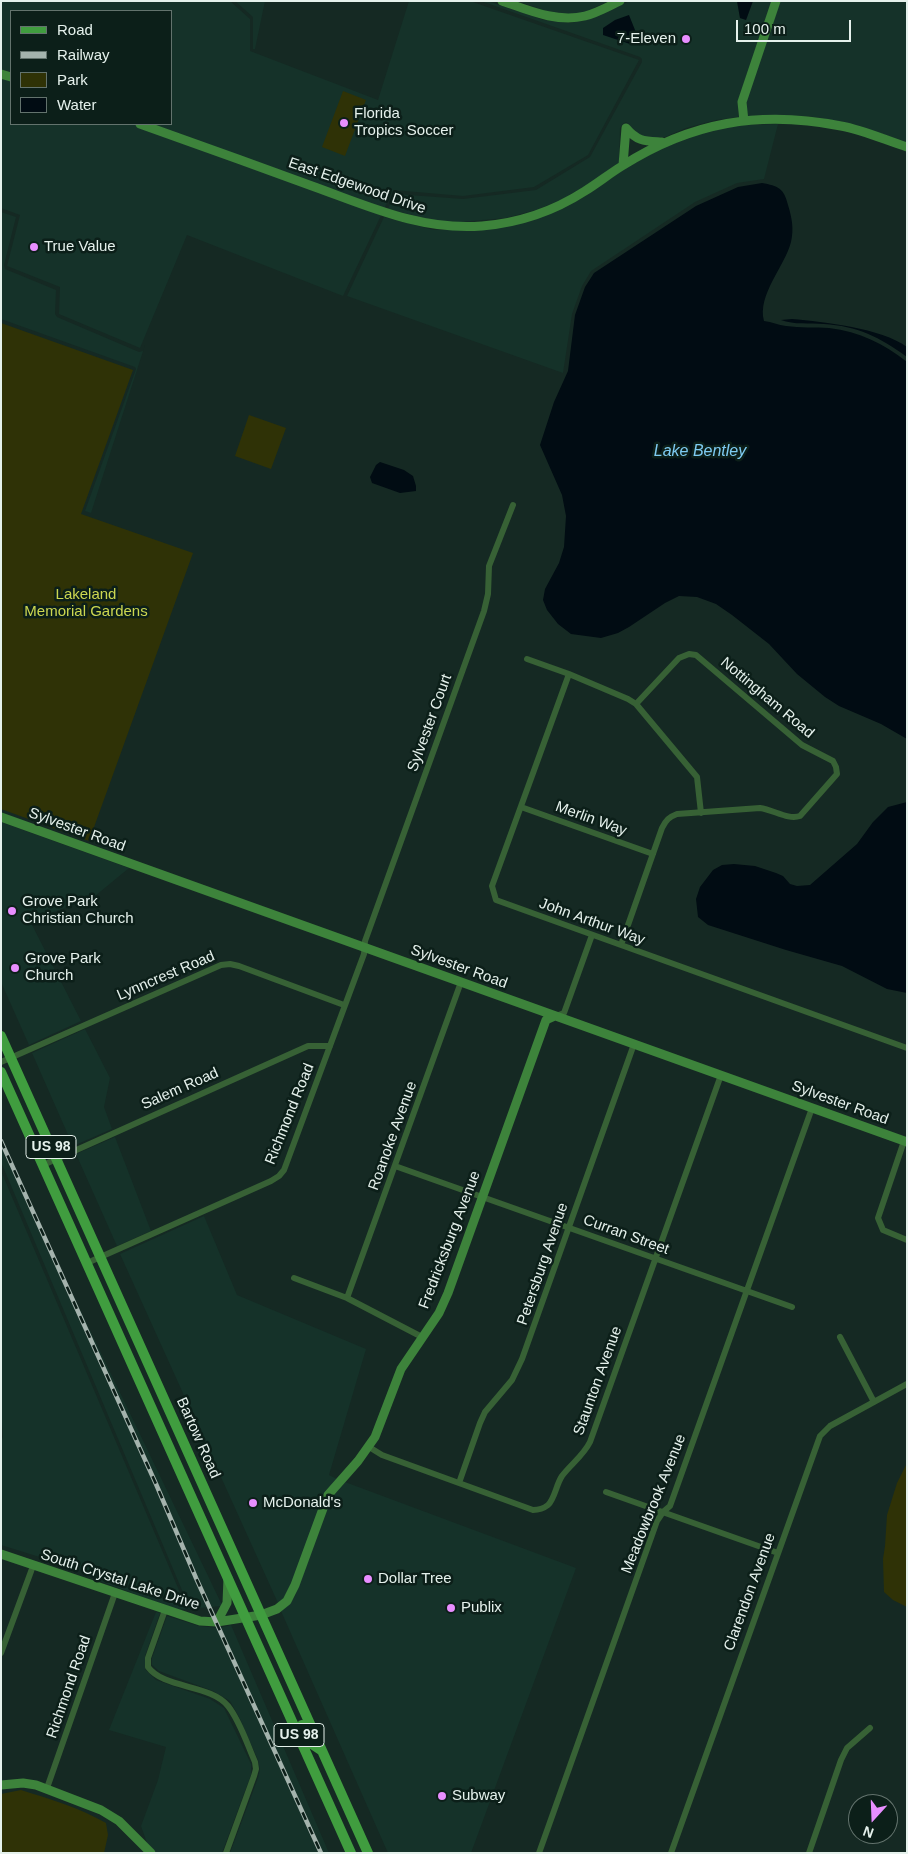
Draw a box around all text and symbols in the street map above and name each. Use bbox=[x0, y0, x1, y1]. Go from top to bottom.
legend bbox=[10, 10, 172, 125]
scale bar bbox=[738, 10, 853, 42]
text: 100 m bbox=[744, 20, 786, 37]
text: Road bbox=[57, 21, 93, 38]
place label: 7-Eleven bbox=[617, 30, 676, 48]
marker: 7-Eleven bbox=[680, 33, 692, 45]
text: Railway bbox=[57, 46, 110, 63]
text: Park bbox=[57, 71, 88, 88]
text: Water bbox=[57, 96, 96, 113]
place label: Florida Tropics Soccer bbox=[354, 105, 453, 140]
marker: Florida Tropics Soccer bbox=[338, 117, 350, 129]
street label: East Edgewood Drive bbox=[286, 154, 428, 218]
place label: True Value bbox=[44, 238, 116, 256]
marker: True Value bbox=[28, 241, 40, 253]
water label: Lake Bentley bbox=[654, 442, 746, 462]
park label: Lakeland Memorial Gardens bbox=[24, 586, 148, 621]
street label: Nottingham Road bbox=[717, 654, 817, 742]
street label: Sylvester Court bbox=[404, 672, 456, 774]
street label: Merlin Way bbox=[553, 798, 629, 840]
street label: Sylvester Road bbox=[26, 804, 128, 856]
place label: Grove Park Christian Church bbox=[22, 893, 134, 928]
street label: John Arthur Way bbox=[537, 895, 647, 949]
marker: Grove Park Christian Church bbox=[6, 905, 18, 917]
street label: Sylvester Road bbox=[408, 941, 510, 993]
street label: Lynncrest Road bbox=[114, 947, 218, 1005]
place label: Grove Park Church bbox=[25, 950, 101, 985]
marker: Grove Park Church bbox=[9, 962, 21, 974]
street label: Richmond Road bbox=[262, 1061, 318, 1167]
street label: Salem Road bbox=[139, 1064, 221, 1114]
street label: Sylvester Road bbox=[789, 1077, 891, 1129]
street label: Roanoke Avenue bbox=[365, 1079, 421, 1193]
road number: US 98 bbox=[26, 1136, 76, 1158]
street label: Fredricksburg Avenue bbox=[415, 1168, 485, 1312]
street label: Petersburg Avenue bbox=[514, 1200, 572, 1328]
street label: Curran Street bbox=[581, 1211, 671, 1259]
street label: Staunton Avenue bbox=[570, 1324, 626, 1438]
street label: Bartow Road bbox=[172, 1395, 224, 1481]
street label: Meadowbrook Avenue bbox=[618, 1432, 690, 1576]
place label: McDonald's bbox=[263, 1494, 341, 1512]
marker: McDonald's bbox=[247, 1497, 259, 1509]
street label: Clarendon Avenue bbox=[720, 1531, 780, 1653]
street label: South Crystal Lake Drive bbox=[38, 1546, 202, 1614]
place label: Dollar Tree bbox=[378, 1570, 452, 1588]
marker: Dollar Tree bbox=[362, 1573, 374, 1585]
place label: Publix bbox=[461, 1599, 502, 1617]
marker: Publix bbox=[445, 1602, 457, 1614]
street label: Richmond Road bbox=[43, 1633, 95, 1741]
road number: US 98 bbox=[274, 1724, 324, 1746]
place label: Subway bbox=[452, 1787, 505, 1805]
marker: Subway bbox=[436, 1790, 448, 1802]
north arrow bbox=[848, 1794, 898, 1844]
text: N bbox=[861, 1823, 876, 1841]

